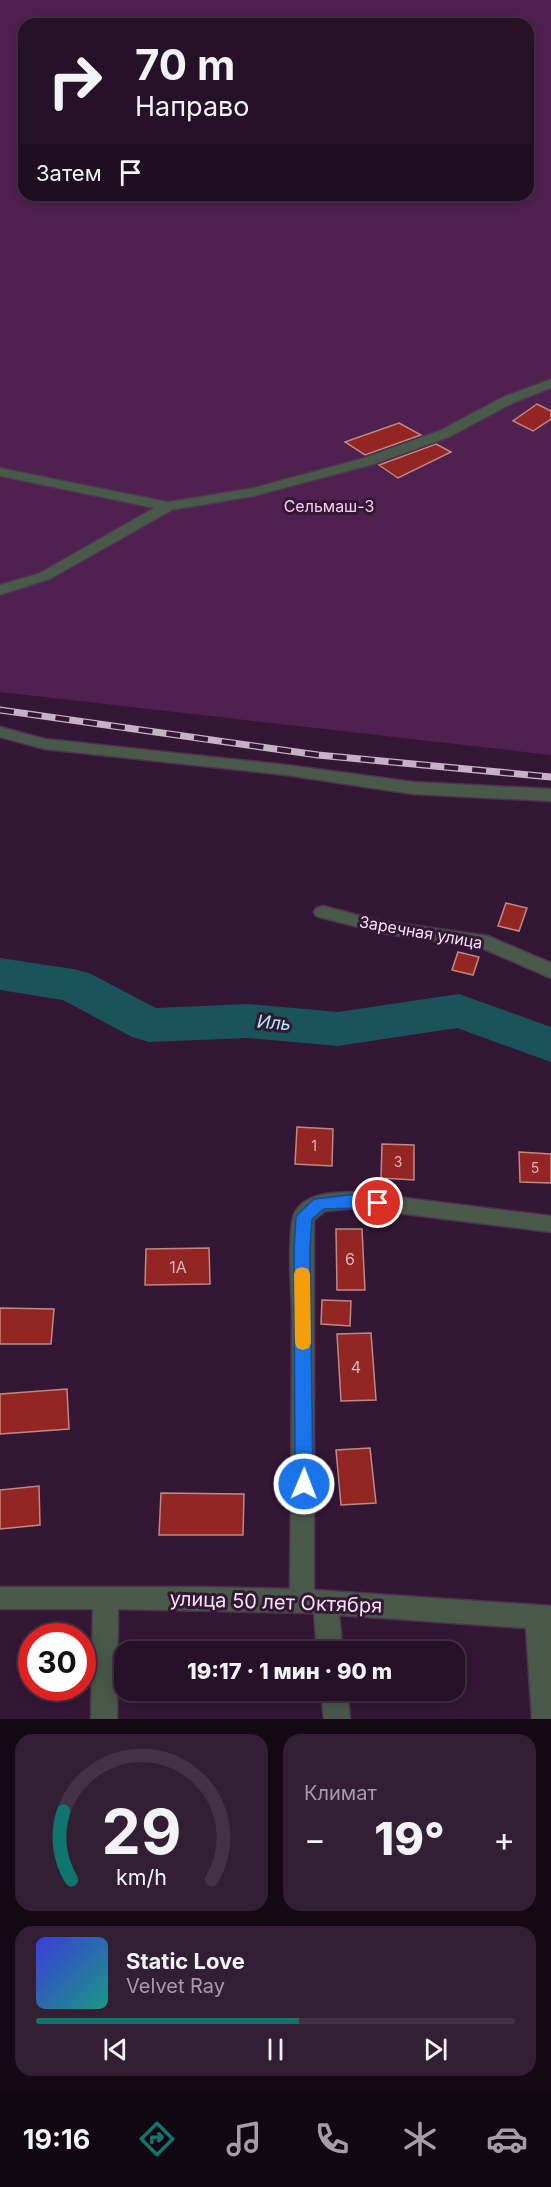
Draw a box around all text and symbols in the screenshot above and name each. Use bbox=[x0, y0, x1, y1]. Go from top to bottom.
text: 70 m bbox=[135, 39, 235, 90]
icon: right bbox=[36, 42, 114, 120]
text: Направо bbox=[135, 90, 250, 123]
icon: arrive bbox=[114, 156, 147, 189]
text: Затем bbox=[36, 160, 102, 186]
park label: Сельмаш-3 bbox=[284, 496, 374, 516]
street label: Заречная улица bbox=[358, 911, 484, 953]
water label: Иль bbox=[256, 1011, 292, 1034]
house number: 1 bbox=[311, 1137, 317, 1154]
house number: 3 bbox=[394, 1153, 402, 1170]
house number: 5 bbox=[531, 1159, 539, 1176]
pin bbox=[352, 1177, 403, 1228]
icon: arrive bbox=[361, 1186, 394, 1219]
house number: 6 bbox=[345, 1249, 355, 1269]
house number: 1А bbox=[169, 1257, 187, 1277]
house number: 4 bbox=[351, 1357, 361, 1377]
position arrow bbox=[272, 1452, 336, 1516]
street label: улица 50 лет Октября bbox=[169, 1586, 383, 1618]
speed limit sign: 30 bbox=[18, 1623, 96, 1701]
text: 19:17 · 1 мин · 90 m bbox=[187, 1658, 392, 1684]
text: Климат bbox=[304, 1781, 377, 1805]
text: 29 bbox=[102, 1794, 181, 1869]
text: 19° bbox=[374, 1811, 445, 1866]
text: − bbox=[304, 1819, 326, 1859]
text: + bbox=[493, 1819, 515, 1859]
text: km/h bbox=[116, 1864, 167, 1890]
text: Static Love bbox=[126, 1948, 245, 1974]
text: Velvet Ray bbox=[126, 1974, 225, 1998]
icon: previous bbox=[99, 2033, 132, 2066]
icon: pause bbox=[259, 2033, 292, 2066]
icon: next bbox=[419, 2033, 452, 2066]
icon: directions bbox=[136, 2118, 178, 2160]
icon: music bbox=[223, 2118, 265, 2160]
icon: phone bbox=[311, 2118, 353, 2160]
icon: climate bbox=[399, 2118, 441, 2160]
icon: car bbox=[486, 2118, 528, 2160]
text: 19:16 bbox=[23, 2123, 90, 2156]

